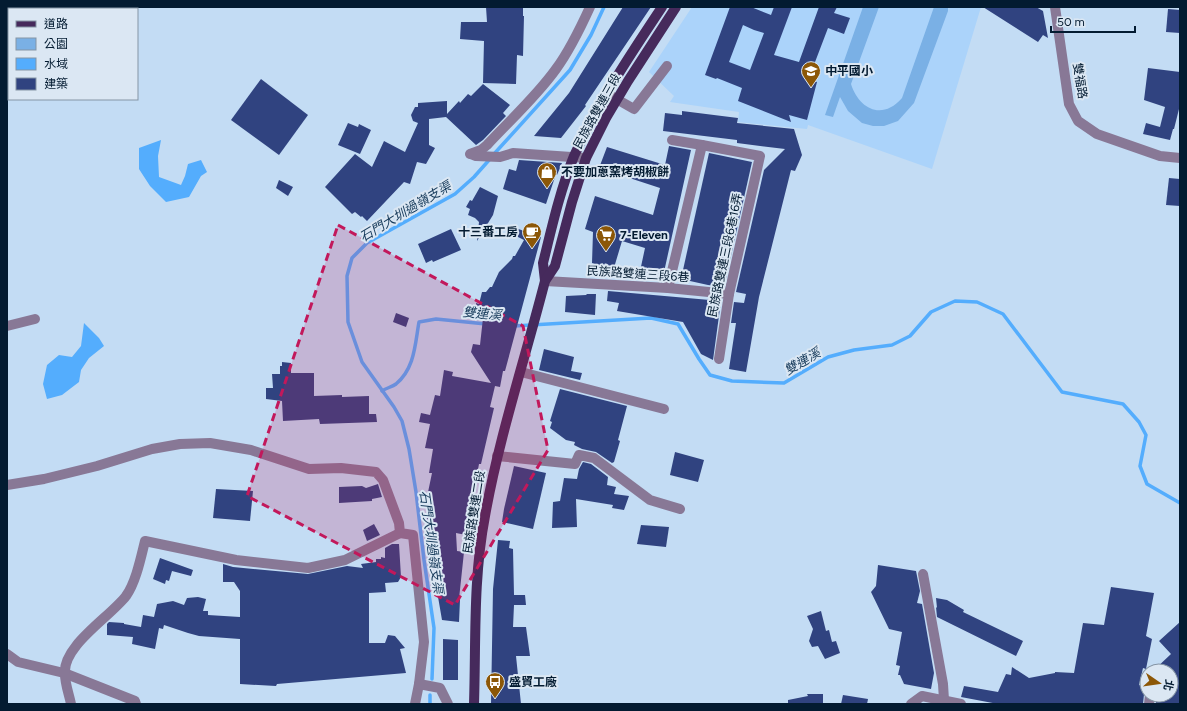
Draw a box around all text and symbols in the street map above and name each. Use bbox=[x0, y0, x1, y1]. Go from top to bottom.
legend bbox=[8, 8, 138, 100]
scale bar bbox=[1051, 8, 1135, 34]
text: 50 m bbox=[1057, 15, 1085, 29]
text: 道路 bbox=[44, 17, 68, 31]
text: 公園 bbox=[44, 37, 68, 51]
text: 水域 bbox=[44, 57, 68, 71]
school or university icon: 中平國小 bbox=[800, 60, 822, 88]
street label: 雙福路 bbox=[1070, 62, 1090, 100]
place label: 中平國小 bbox=[825, 64, 873, 78]
street label: 民族路雙連三段 bbox=[571, 71, 623, 151]
text: 建築 bbox=[44, 77, 68, 91]
shop icon: 不要加蔥窯烤胡椒餅 bbox=[536, 161, 558, 189]
place label: 不要加蔥窯烤胡椒餅 bbox=[561, 165, 669, 179]
water label: 石門大圳過嶺支渠 bbox=[357, 177, 455, 245]
street label: 民族路雙連三段6巷16弄 bbox=[705, 192, 745, 318]
cafe icon: 十三番工房 bbox=[521, 221, 543, 249]
supermarket icon: 7-Eleven bbox=[595, 224, 617, 252]
place label: 十三番工房 bbox=[458, 225, 518, 239]
place label: 7-Eleven bbox=[620, 228, 668, 242]
street label: 民族路雙連三段6巷 bbox=[586, 263, 690, 285]
water label: 雙連溪 bbox=[462, 304, 504, 323]
water label: 雙連溪 bbox=[782, 344, 825, 378]
street label: 民族路雙連二段 bbox=[461, 469, 487, 555]
water label: 石門大圳過嶺支渠 bbox=[417, 490, 446, 597]
north arrow bbox=[1139, 663, 1179, 703]
bus stop icon: 盛貿工廠 bbox=[484, 671, 506, 699]
place label: 盛貿工廠 bbox=[509, 675, 557, 689]
text: 北 bbox=[1161, 678, 1176, 692]

